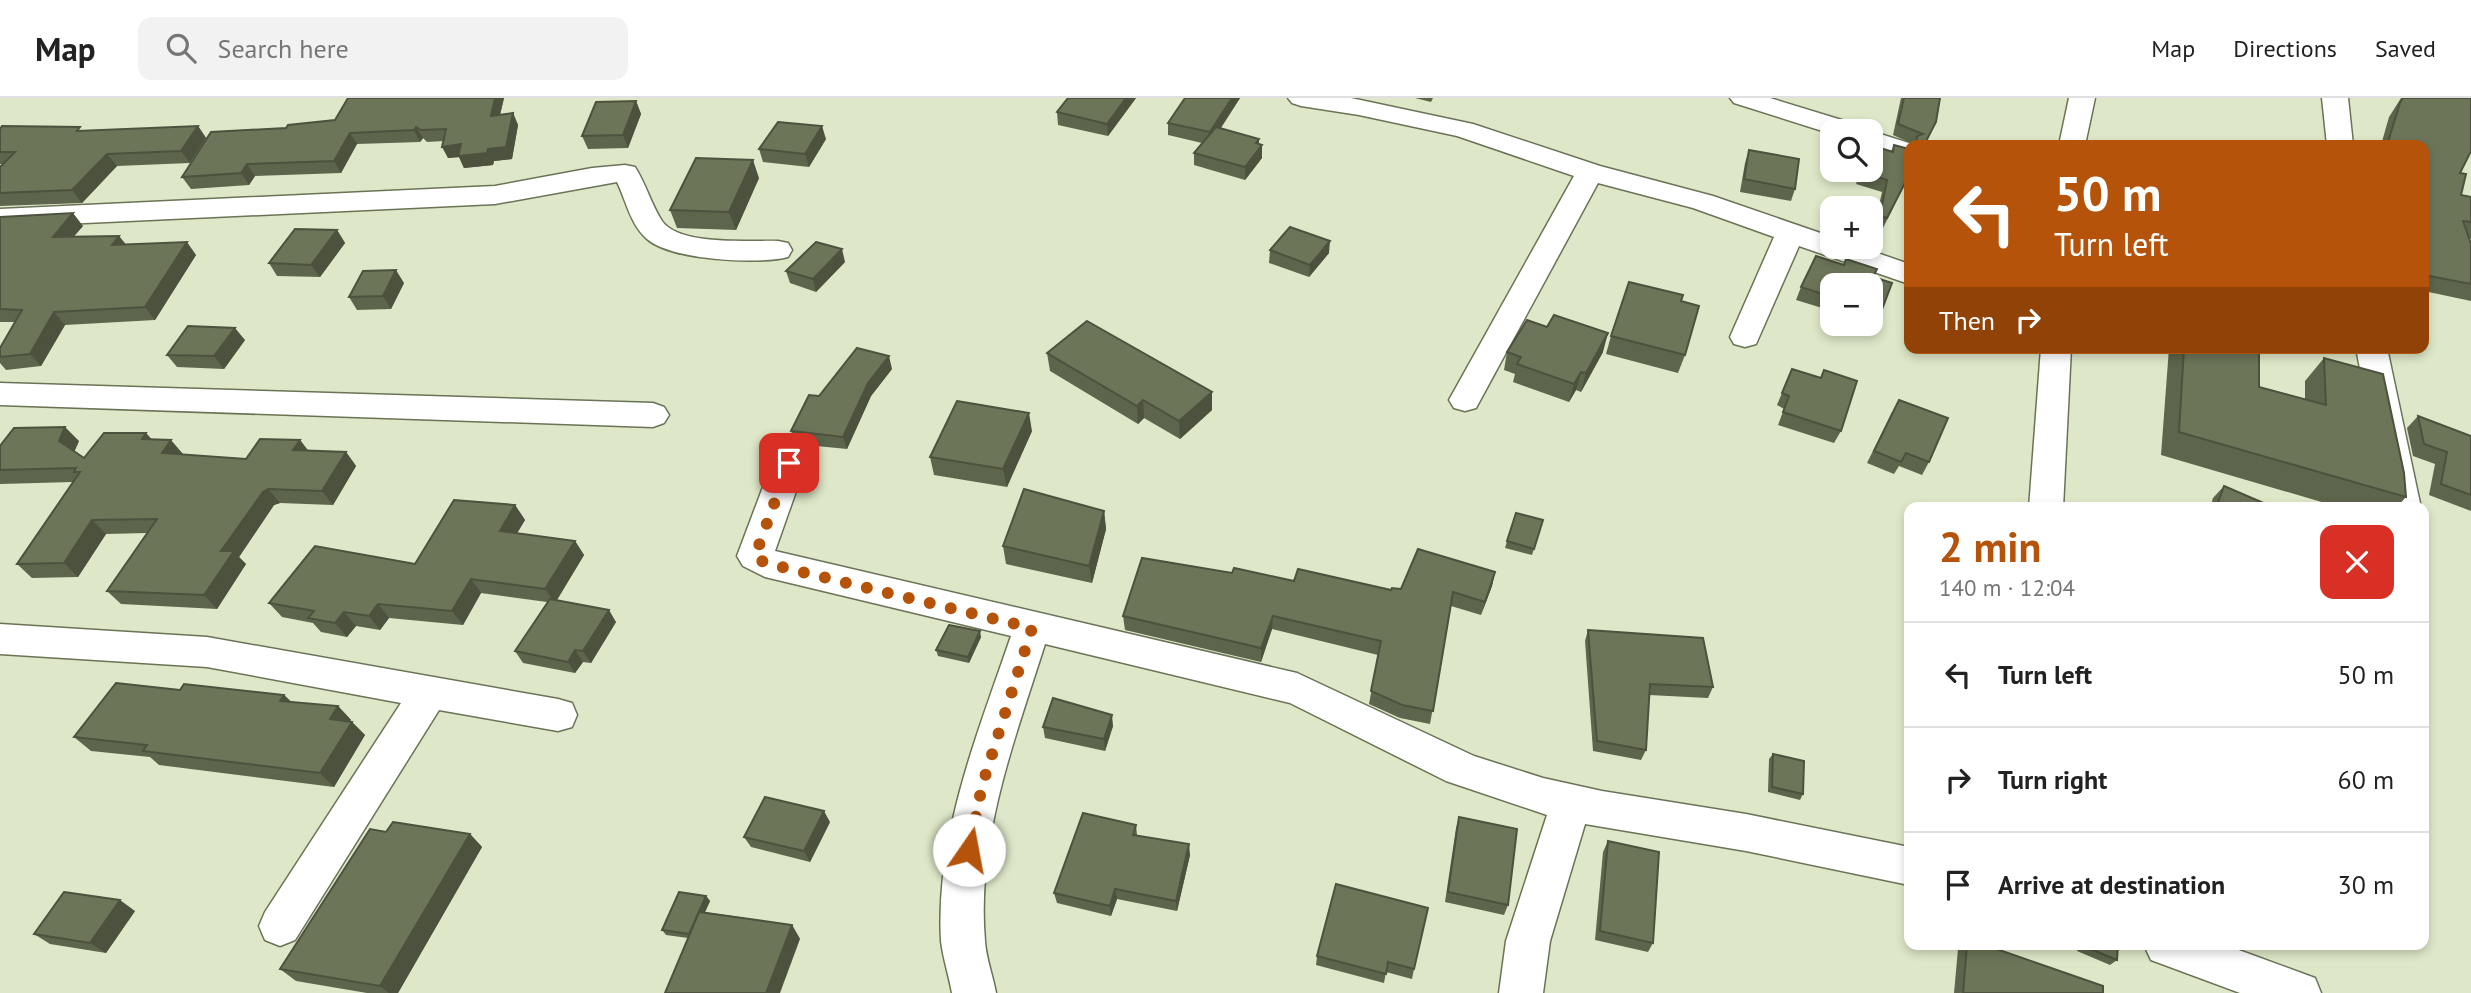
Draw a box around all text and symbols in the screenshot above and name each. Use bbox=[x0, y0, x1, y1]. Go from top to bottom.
search box bbox=[138, 17, 628, 80]
text: Map bbox=[35, 27, 96, 70]
icon: search bbox=[162, 29, 200, 67]
text: Search here bbox=[218, 32, 349, 65]
text: Map bbox=[2151, 33, 2195, 64]
text: Directions bbox=[2233, 33, 2337, 64]
text: Saved bbox=[2375, 33, 2436, 64]
map controls bbox=[1820, 119, 1883, 336]
button: search bbox=[1820, 119, 1883, 182]
text: 50 m bbox=[2054, 161, 2161, 225]
icon: left bbox=[1939, 168, 2030, 259]
button: + bbox=[1820, 196, 1883, 259]
text: Turn left bbox=[2054, 223, 2169, 265]
button: − bbox=[1820, 273, 1883, 336]
icon: right bbox=[2009, 301, 2047, 339]
text: Then bbox=[1939, 304, 1995, 337]
pin bbox=[759, 433, 819, 493]
icon: arrive bbox=[770, 444, 808, 482]
text: 2 min bbox=[1939, 519, 2041, 574]
button: close bbox=[2320, 525, 2394, 599]
text: 140 m · 12:04 bbox=[1939, 573, 2075, 602]
icon: left bbox=[1939, 656, 1977, 694]
text: Turn left bbox=[1998, 658, 2092, 691]
text: 50 m bbox=[2338, 658, 2394, 691]
icon: right bbox=[1939, 761, 1977, 799]
text: Turn right bbox=[1998, 763, 2107, 796]
text: 60 m bbox=[2338, 763, 2394, 796]
position arrow bbox=[932, 813, 1006, 887]
icon: arrive bbox=[1939, 866, 1977, 904]
text: Arrive at destination bbox=[1998, 868, 2225, 901]
text: 30 m bbox=[2338, 868, 2394, 901]

